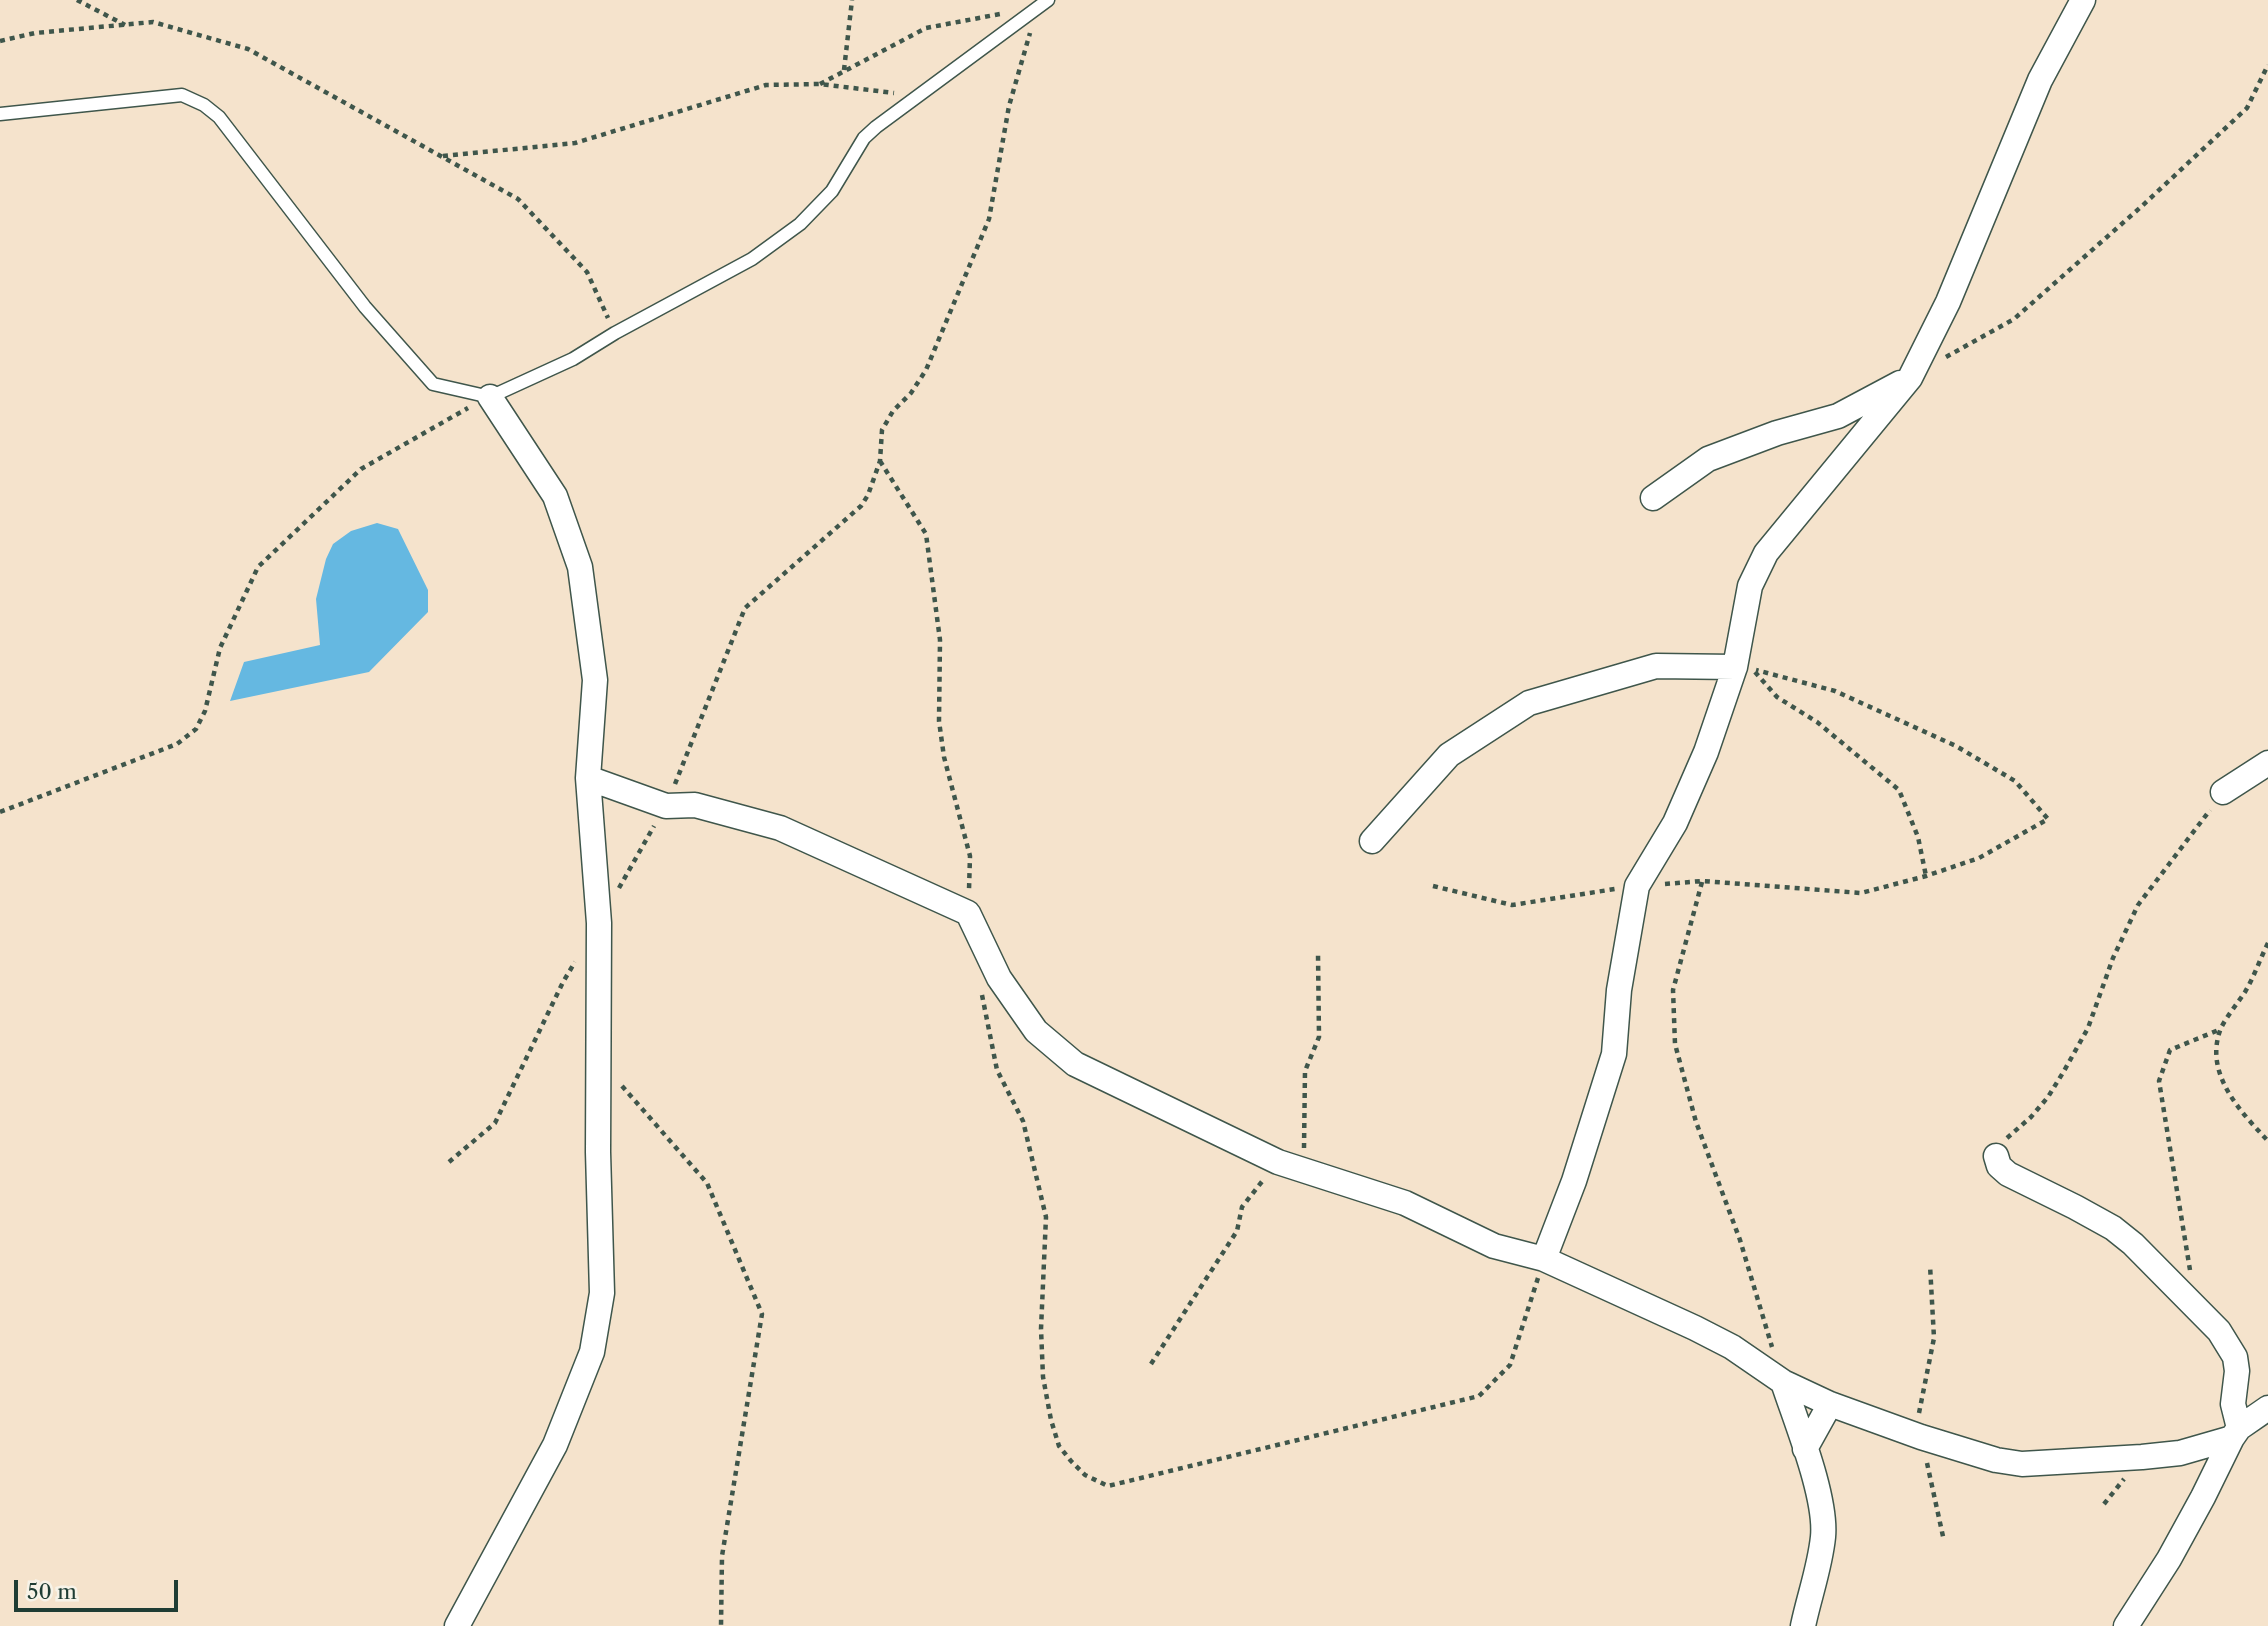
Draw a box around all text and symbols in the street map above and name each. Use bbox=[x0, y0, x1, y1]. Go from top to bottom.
scale bar bbox=[18, 1566, 182, 1610]
text: 50 m bbox=[27, 1579, 77, 1604]

